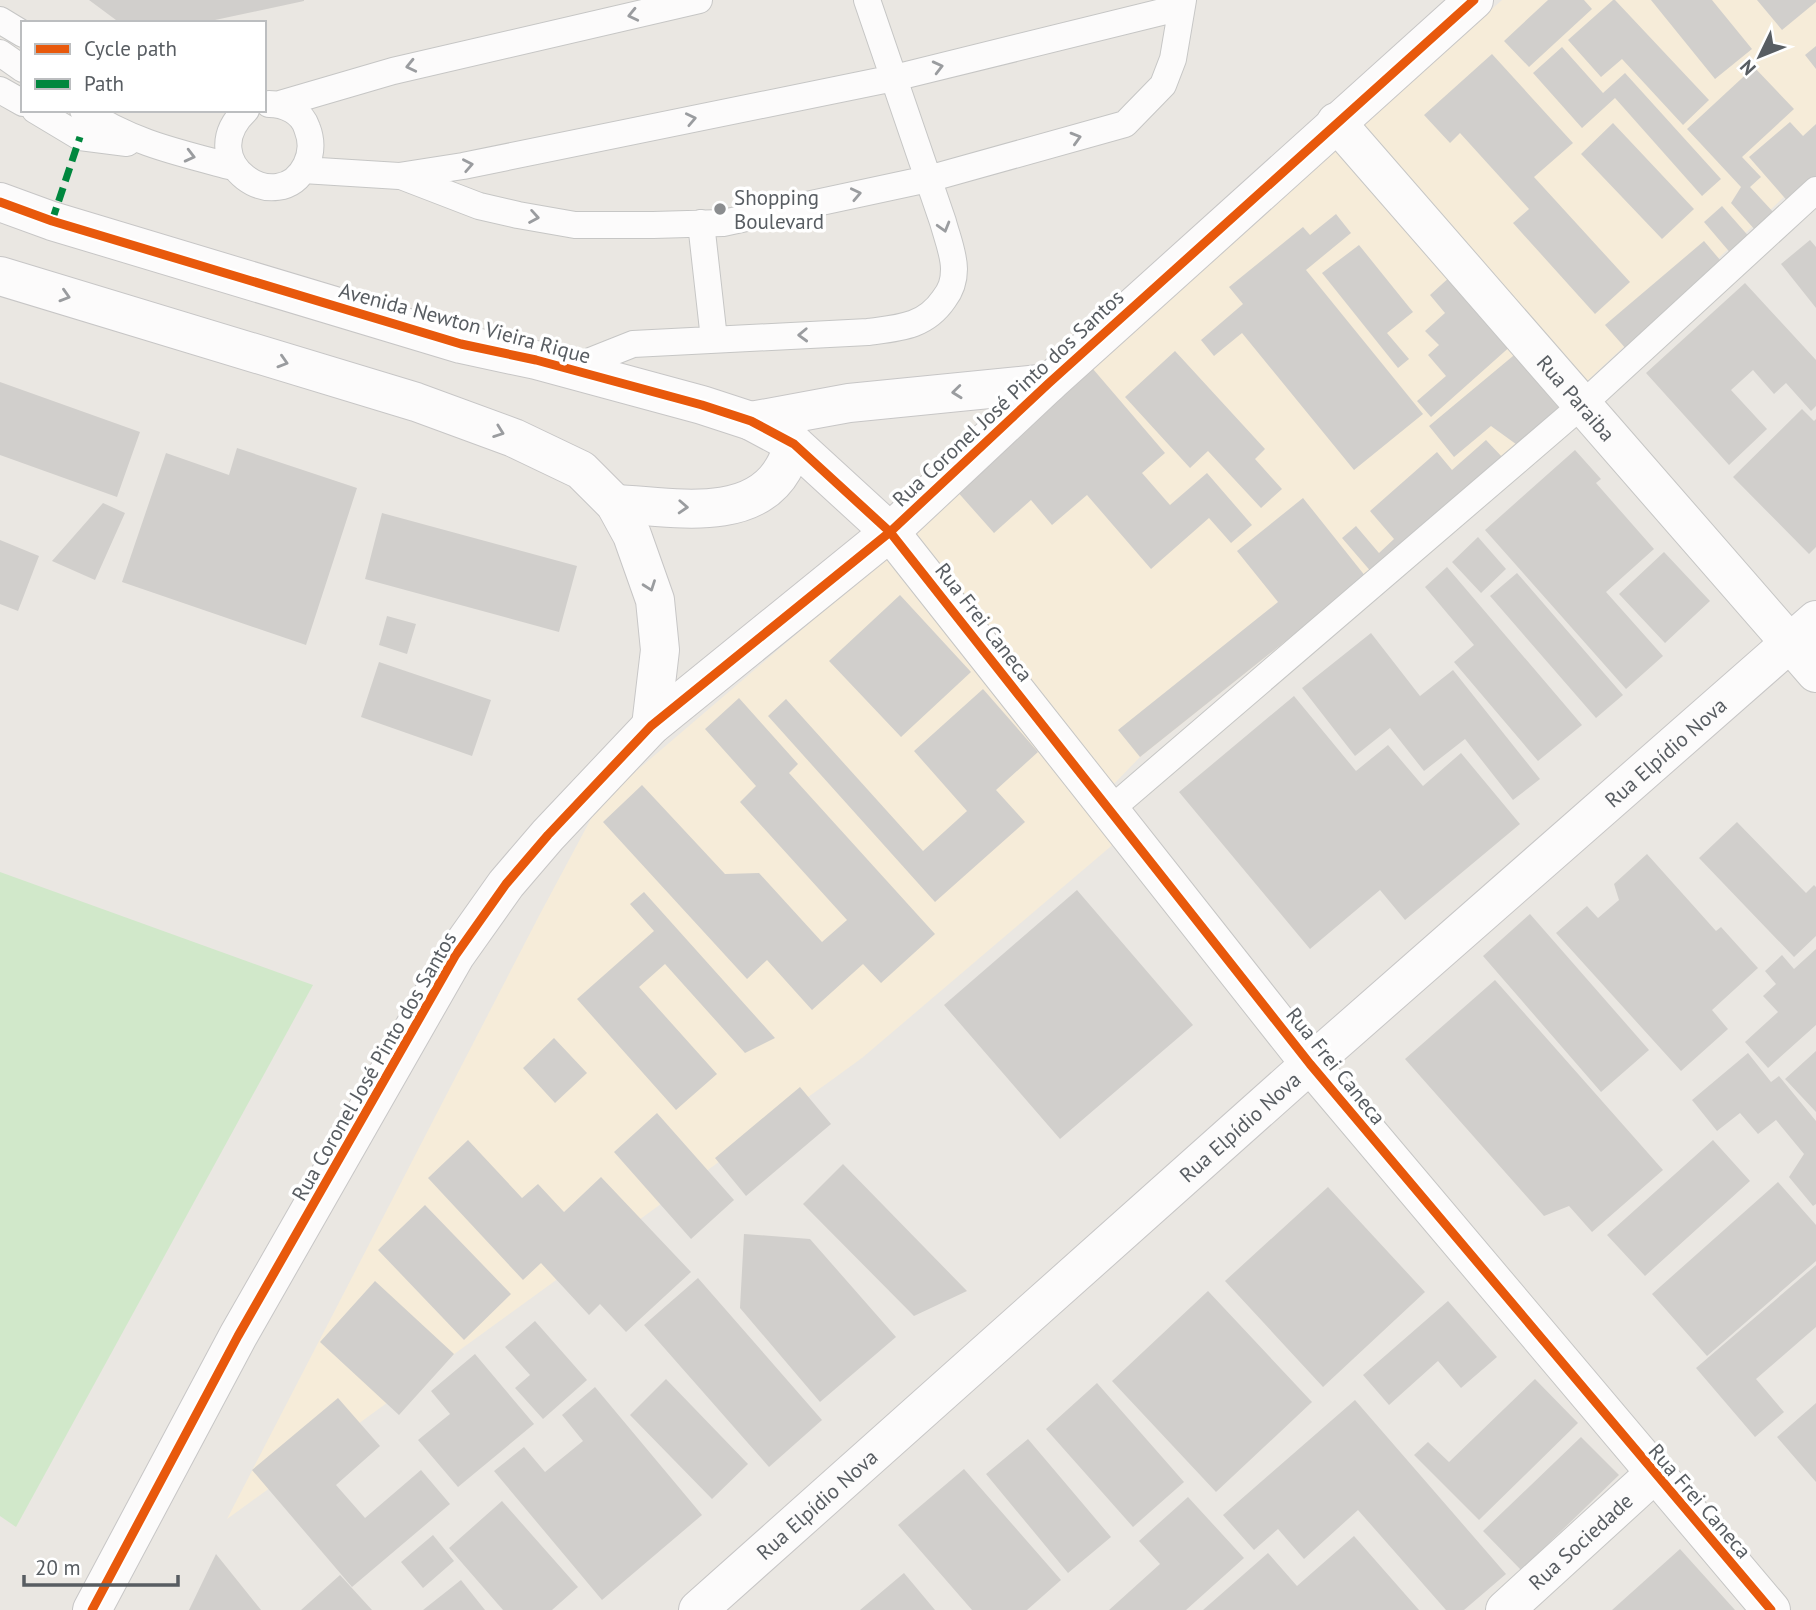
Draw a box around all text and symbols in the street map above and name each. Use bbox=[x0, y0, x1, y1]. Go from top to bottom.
one-way arrow bbox=[627, 7, 639, 22]
legend bbox=[21, 21, 266, 112]
north arrow bbox=[1725, 21, 1795, 91]
text: Cycle path bbox=[84, 35, 177, 62]
text: N bbox=[1735, 55, 1761, 80]
one-way arrow bbox=[405, 58, 417, 73]
one-way arrow bbox=[932, 61, 944, 75]
text: Path bbox=[84, 70, 124, 97]
one-way arrow bbox=[685, 113, 697, 128]
one-way arrow bbox=[1070, 131, 1082, 146]
one-way arrow bbox=[184, 148, 196, 162]
one-way arrow bbox=[462, 158, 474, 173]
place label: Shopping Boulevard bbox=[734, 184, 824, 235]
one-way arrow bbox=[850, 188, 862, 203]
marker: Shopping Boulevard bbox=[712, 201, 728, 217]
one-way arrow bbox=[528, 209, 540, 224]
one-way arrow bbox=[936, 221, 951, 233]
street label: Avenida Newton Vieira Rique bbox=[336, 276, 594, 370]
street label: Rua Coronel José Pinto dos Santos bbox=[887, 284, 1129, 512]
one-way arrow bbox=[59, 287, 71, 302]
one-way arrow bbox=[797, 327, 808, 342]
street label: Rua Paraiba bbox=[1531, 349, 1621, 447]
one-way arrow bbox=[277, 353, 289, 368]
one-way arrow bbox=[951, 384, 962, 399]
one-way arrow bbox=[493, 424, 505, 438]
one-way arrow bbox=[678, 499, 689, 514]
street label: Rua Frei Caneca bbox=[929, 557, 1039, 687]
one-way arrow bbox=[642, 579, 656, 592]
street label: Rua Elpídio Nova bbox=[1599, 691, 1732, 813]
street label: Rua Coronel José Pinto dos Santos bbox=[286, 927, 462, 1205]
street label: Rua Frei Caneca bbox=[1280, 1002, 1392, 1130]
street label: Rua Elpídio Nova bbox=[1173, 1065, 1306, 1188]
street label: Rua Frei Caneca bbox=[1643, 1438, 1757, 1564]
street label: Rua Elpídio Nova bbox=[750, 1443, 883, 1565]
street label: Rua Sociedade bbox=[1523, 1487, 1638, 1596]
scale bar bbox=[24, 1544, 178, 1588]
text: 20 m bbox=[35, 1554, 81, 1581]

